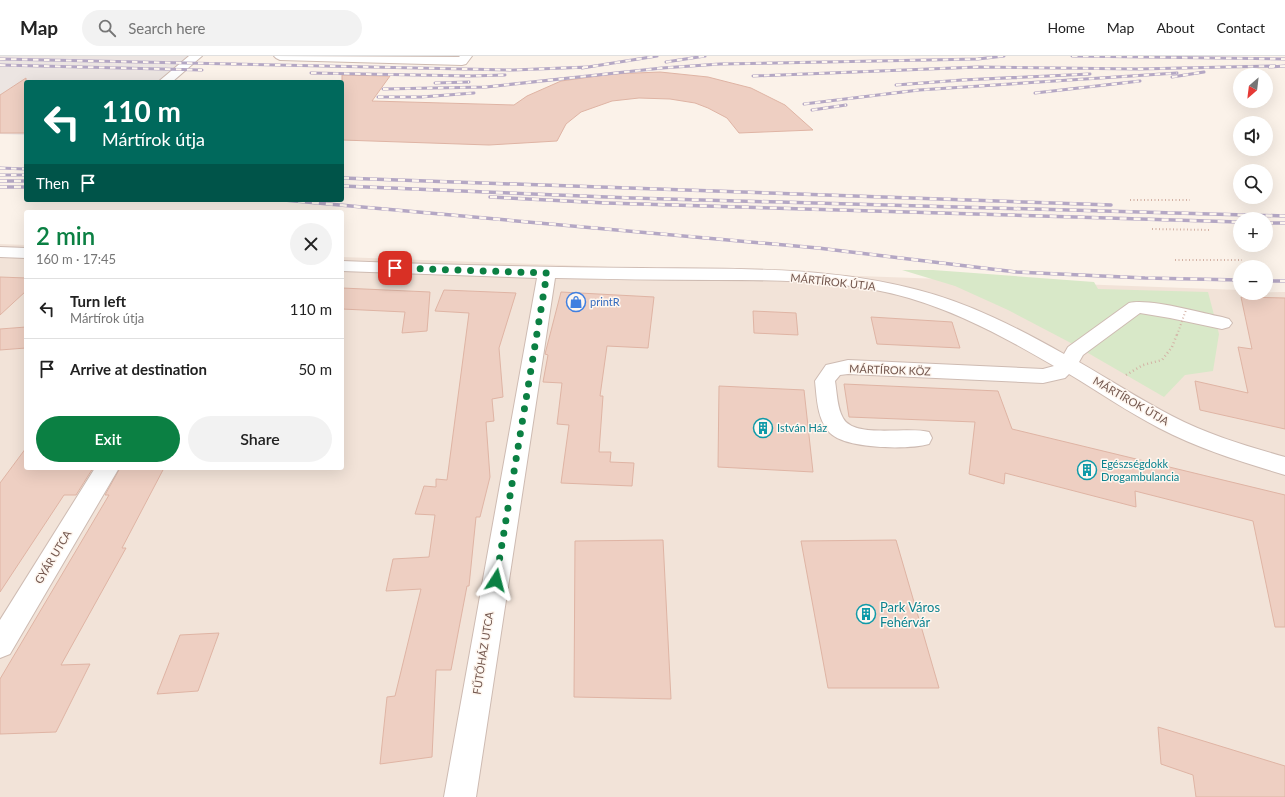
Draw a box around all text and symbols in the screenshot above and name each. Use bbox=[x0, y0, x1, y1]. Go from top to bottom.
search box bbox=[82, 10, 362, 46]
text: Map bbox=[20, 16, 58, 39]
icon: search bbox=[96, 17, 118, 39]
text: Search here bbox=[128, 19, 206, 37]
text: Home bbox=[1047, 19, 1085, 36]
text: Map bbox=[1107, 19, 1134, 36]
text: About bbox=[1156, 19, 1194, 36]
text: Contact bbox=[1216, 19, 1265, 36]
north arrow bbox=[1233, 68, 1273, 108]
map controls bbox=[1233, 68, 1273, 300]
text: 110 m bbox=[102, 94, 181, 128]
icon: left bbox=[36, 96, 88, 148]
button: sound bbox=[1233, 116, 1273, 156]
text: Mártírok útja bbox=[102, 128, 205, 150]
button: search bbox=[1233, 164, 1273, 204]
icon: arrive bbox=[77, 172, 99, 194]
text: Then bbox=[36, 174, 69, 192]
button: + bbox=[1233, 212, 1273, 252]
text: 2 min bbox=[36, 221, 95, 250]
button: close bbox=[290, 223, 332, 265]
text: 160 m · 17:45 bbox=[36, 251, 116, 267]
pin bbox=[378, 251, 412, 285]
icon: arrive bbox=[384, 257, 406, 279]
button: − bbox=[1233, 260, 1273, 300]
street label: MÁRTÍROK ÚTJA bbox=[790, 271, 877, 292]
shop icon: printR bbox=[565, 291, 587, 313]
text: Turn left bbox=[70, 292, 126, 310]
place label: printR bbox=[590, 295, 620, 308]
icon: left bbox=[36, 298, 58, 320]
text: 110 m bbox=[290, 300, 332, 318]
text: Mártírok útja bbox=[70, 310, 144, 326]
icon: arrive bbox=[36, 358, 58, 380]
text: Arrive at destination bbox=[70, 360, 207, 378]
text: 50 m bbox=[298, 360, 332, 378]
street label: MÁRTÍROK KÖZ bbox=[849, 362, 931, 377]
street label: MÁRTÍROK ÚTJA bbox=[1091, 374, 1172, 428]
button: Exit bbox=[36, 416, 180, 462]
button: Share bbox=[188, 416, 332, 462]
building icon: István Ház bbox=[752, 417, 774, 439]
place label: István Ház bbox=[777, 421, 827, 434]
place label: Egészségdokk Drogambulancia bbox=[1101, 457, 1179, 483]
building icon: Egészségdokk Drogambulancia bbox=[1076, 459, 1098, 481]
street label: GYÁR UTCA bbox=[32, 527, 74, 586]
position arrow bbox=[475, 559, 517, 601]
place label: Park Város Fehérvár bbox=[880, 599, 940, 630]
building icon: Park Város Fehérvár bbox=[855, 603, 877, 625]
street label: FŰTŐHÁZ UTCA bbox=[470, 610, 496, 695]

